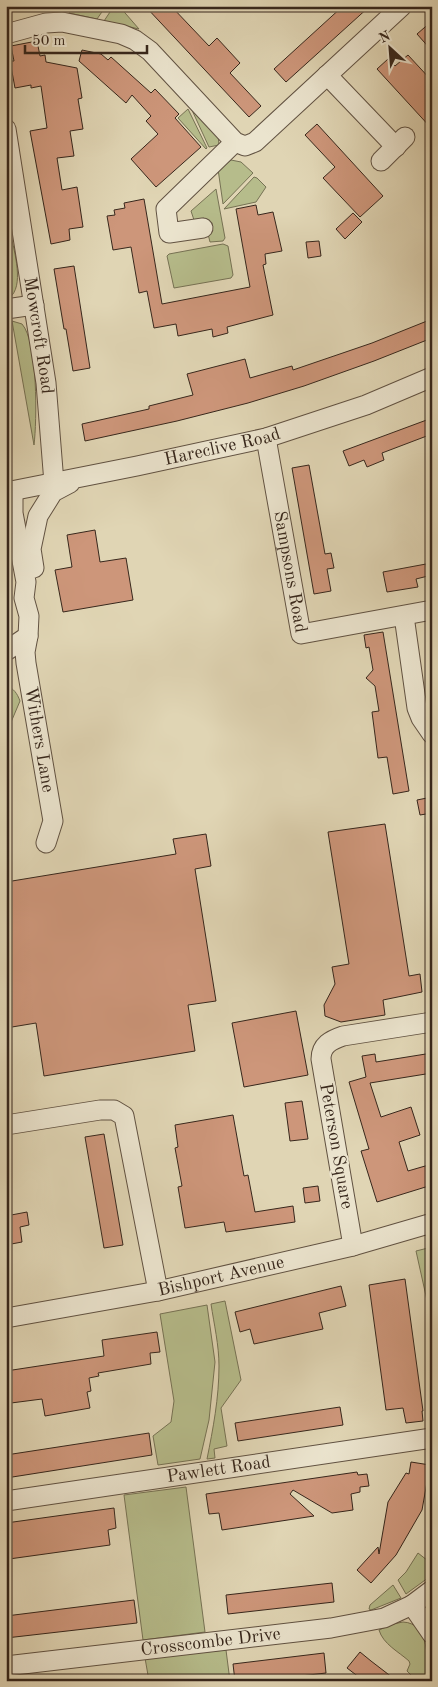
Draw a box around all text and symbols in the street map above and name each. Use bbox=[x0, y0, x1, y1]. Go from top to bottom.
scale bar bbox=[25, 22, 148, 54]
north arrow bbox=[366, 22, 416, 72]
text: N bbox=[377, 28, 393, 46]
text: 50 m bbox=[32, 34, 66, 49]
street label: Mowcroft Road bbox=[20, 276, 56, 395]
street label: Hareclive Road bbox=[163, 425, 283, 469]
street label: Sampsons Road bbox=[270, 510, 310, 634]
street label: Withers Lane bbox=[21, 685, 57, 794]
street label: Peterson Square bbox=[316, 1082, 356, 1210]
street label: Bishport Avenue bbox=[156, 1253, 286, 1300]
street label: Pawlett Road bbox=[166, 1453, 272, 1486]
street label: Crosscombe Drive bbox=[140, 1625, 282, 1659]

